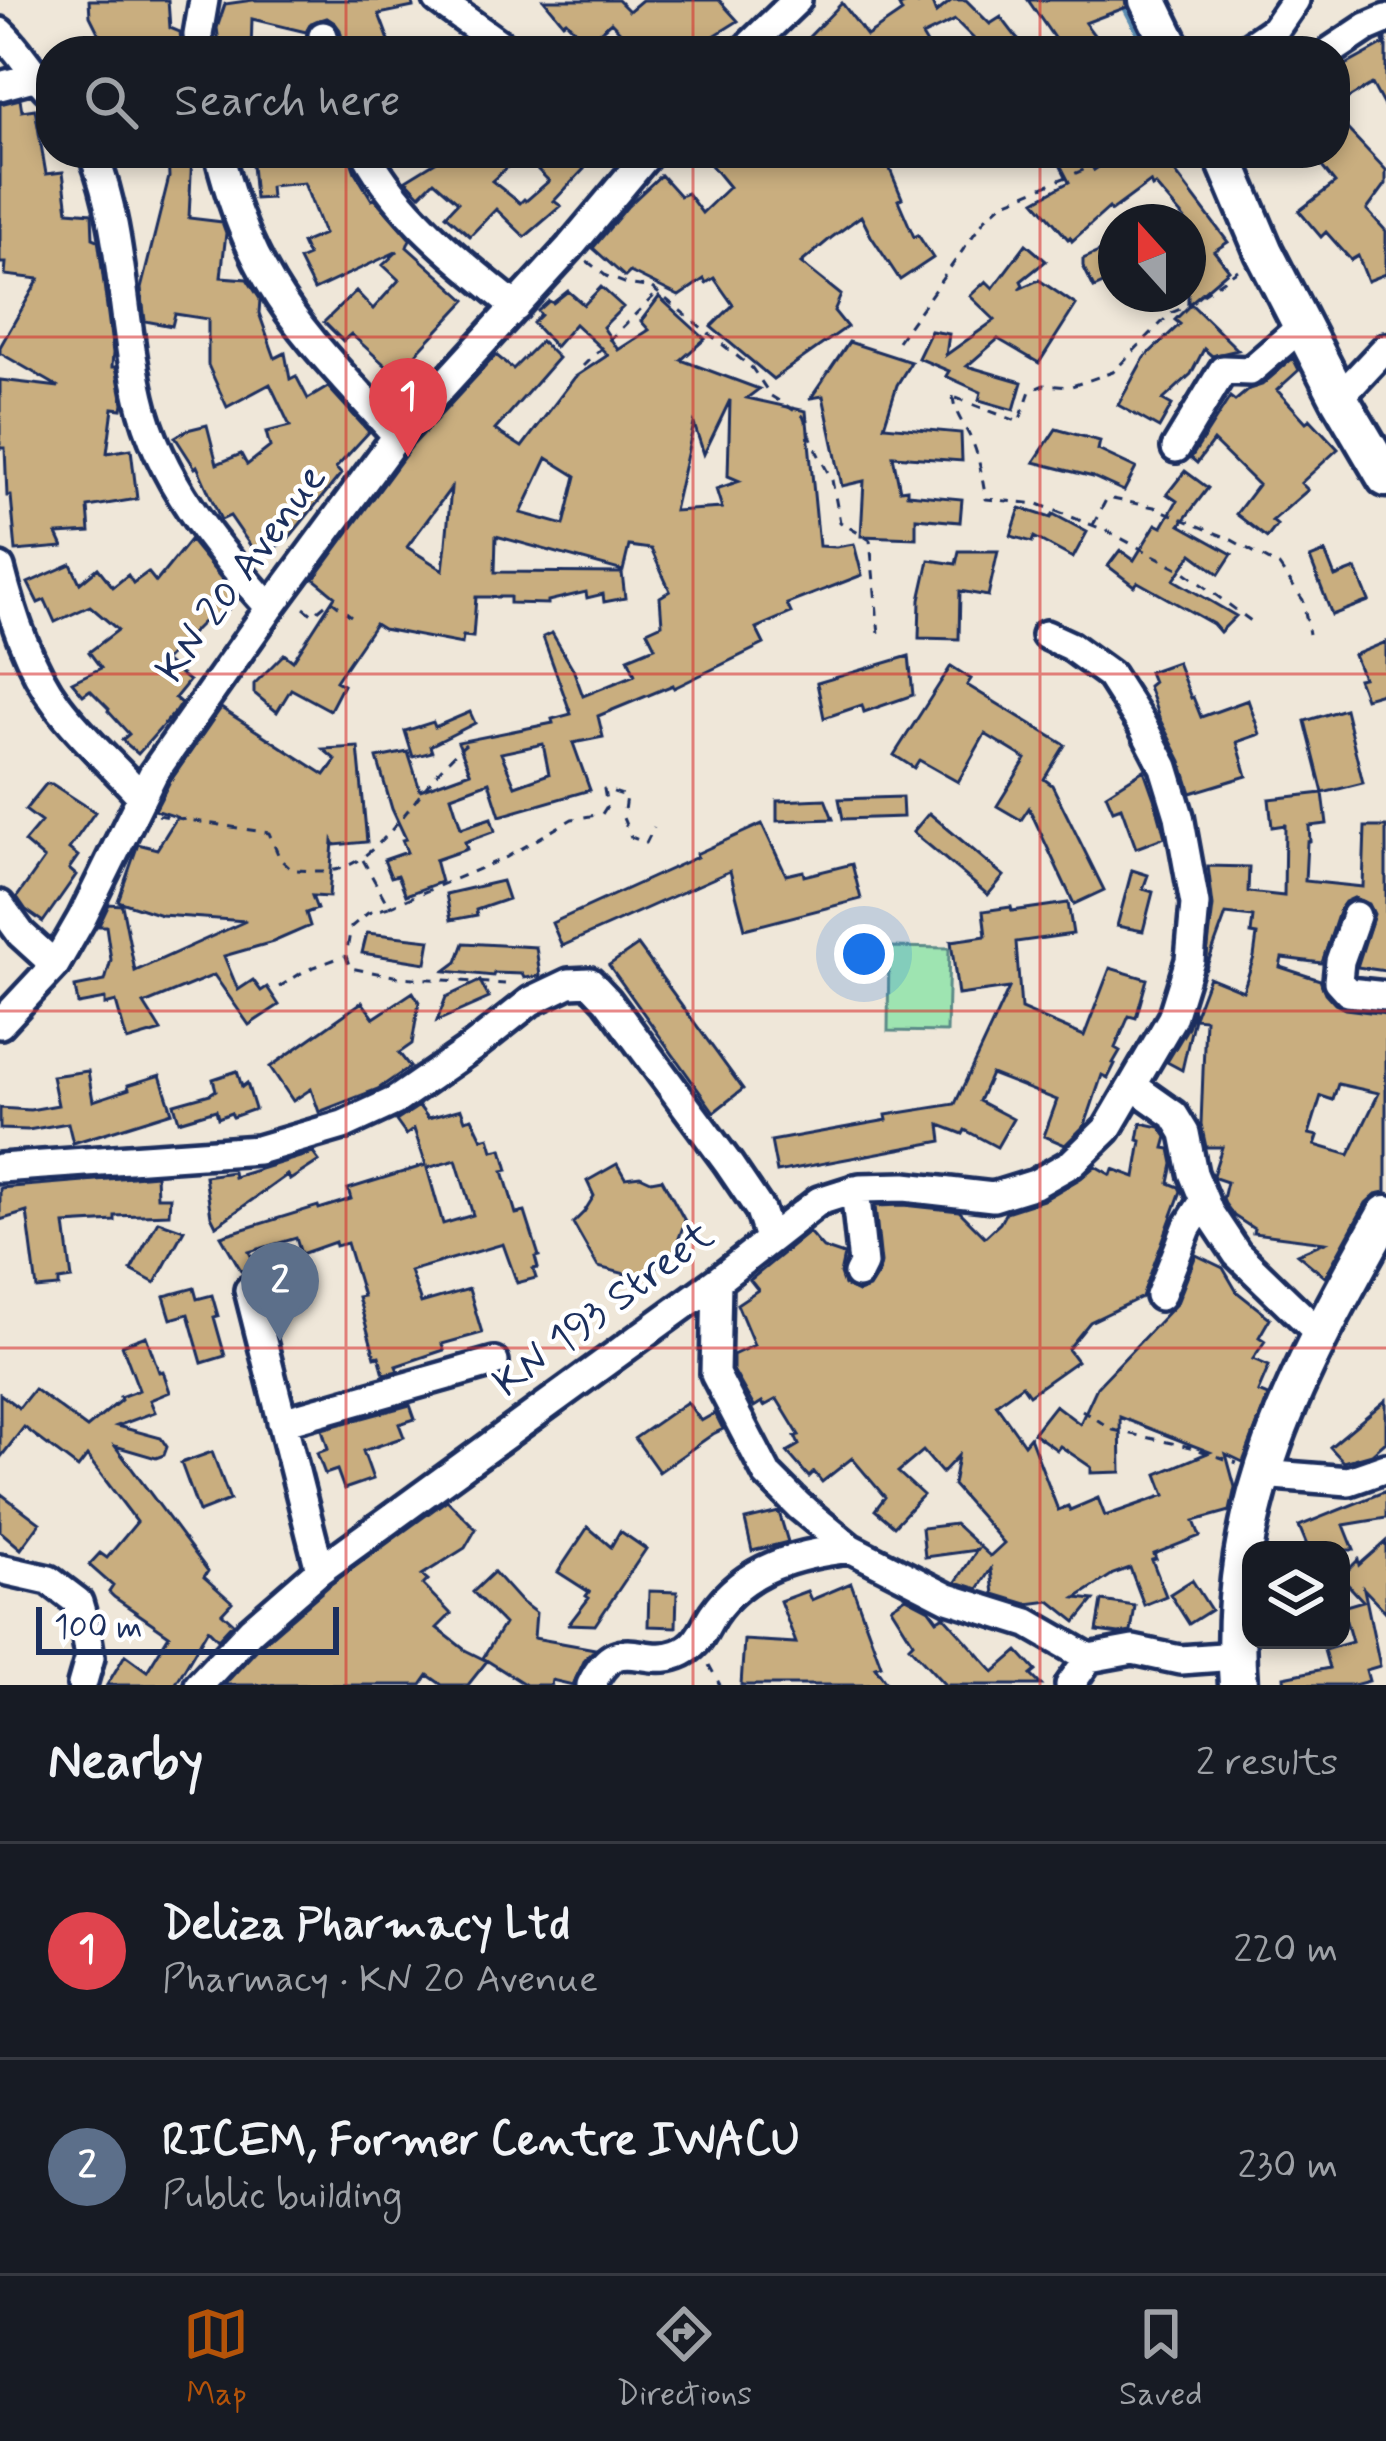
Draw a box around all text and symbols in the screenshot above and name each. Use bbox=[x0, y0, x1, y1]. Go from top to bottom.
search box bbox=[36, 36, 1350, 168]
icon: search bbox=[78, 69, 144, 135]
text: Search here bbox=[174, 73, 401, 132]
north arrow bbox=[1098, 204, 1206, 312]
pin: 1 bbox=[369, 358, 447, 457]
street label: KN 20 Avenue bbox=[144, 454, 340, 694]
your location bbox=[834, 924, 894, 984]
street label: KN 193 Street bbox=[483, 1209, 726, 1411]
pin: 2 bbox=[241, 1242, 319, 1341]
map controls bbox=[1242, 1541, 1350, 1649]
button: layers bbox=[1242, 1541, 1350, 1649]
scale bar bbox=[36, 1601, 339, 1654]
text: 100 m bbox=[54, 1606, 143, 1650]
text: Nearby bbox=[48, 1730, 203, 1796]
text: 2 results bbox=[1196, 1738, 1338, 1789]
text: Deliza Pharmacy Ltd bbox=[162, 1896, 570, 1955]
text: 1 bbox=[78, 1925, 96, 1976]
text: 220 m bbox=[1233, 1925, 1338, 1976]
text: Pharmacy · KN 20 Avenue bbox=[162, 1955, 598, 2006]
text: RICEM, Former Centre IWACU bbox=[162, 2112, 800, 2171]
text: 2 bbox=[77, 2141, 97, 2192]
text: 230 m bbox=[1237, 2141, 1338, 2192]
text: Public building bbox=[162, 2171, 402, 2222]
tab: Map bbox=[183, 2301, 249, 2417]
tab: Directions bbox=[616, 2301, 752, 2417]
tab: Saved bbox=[1119, 2301, 1203, 2417]

